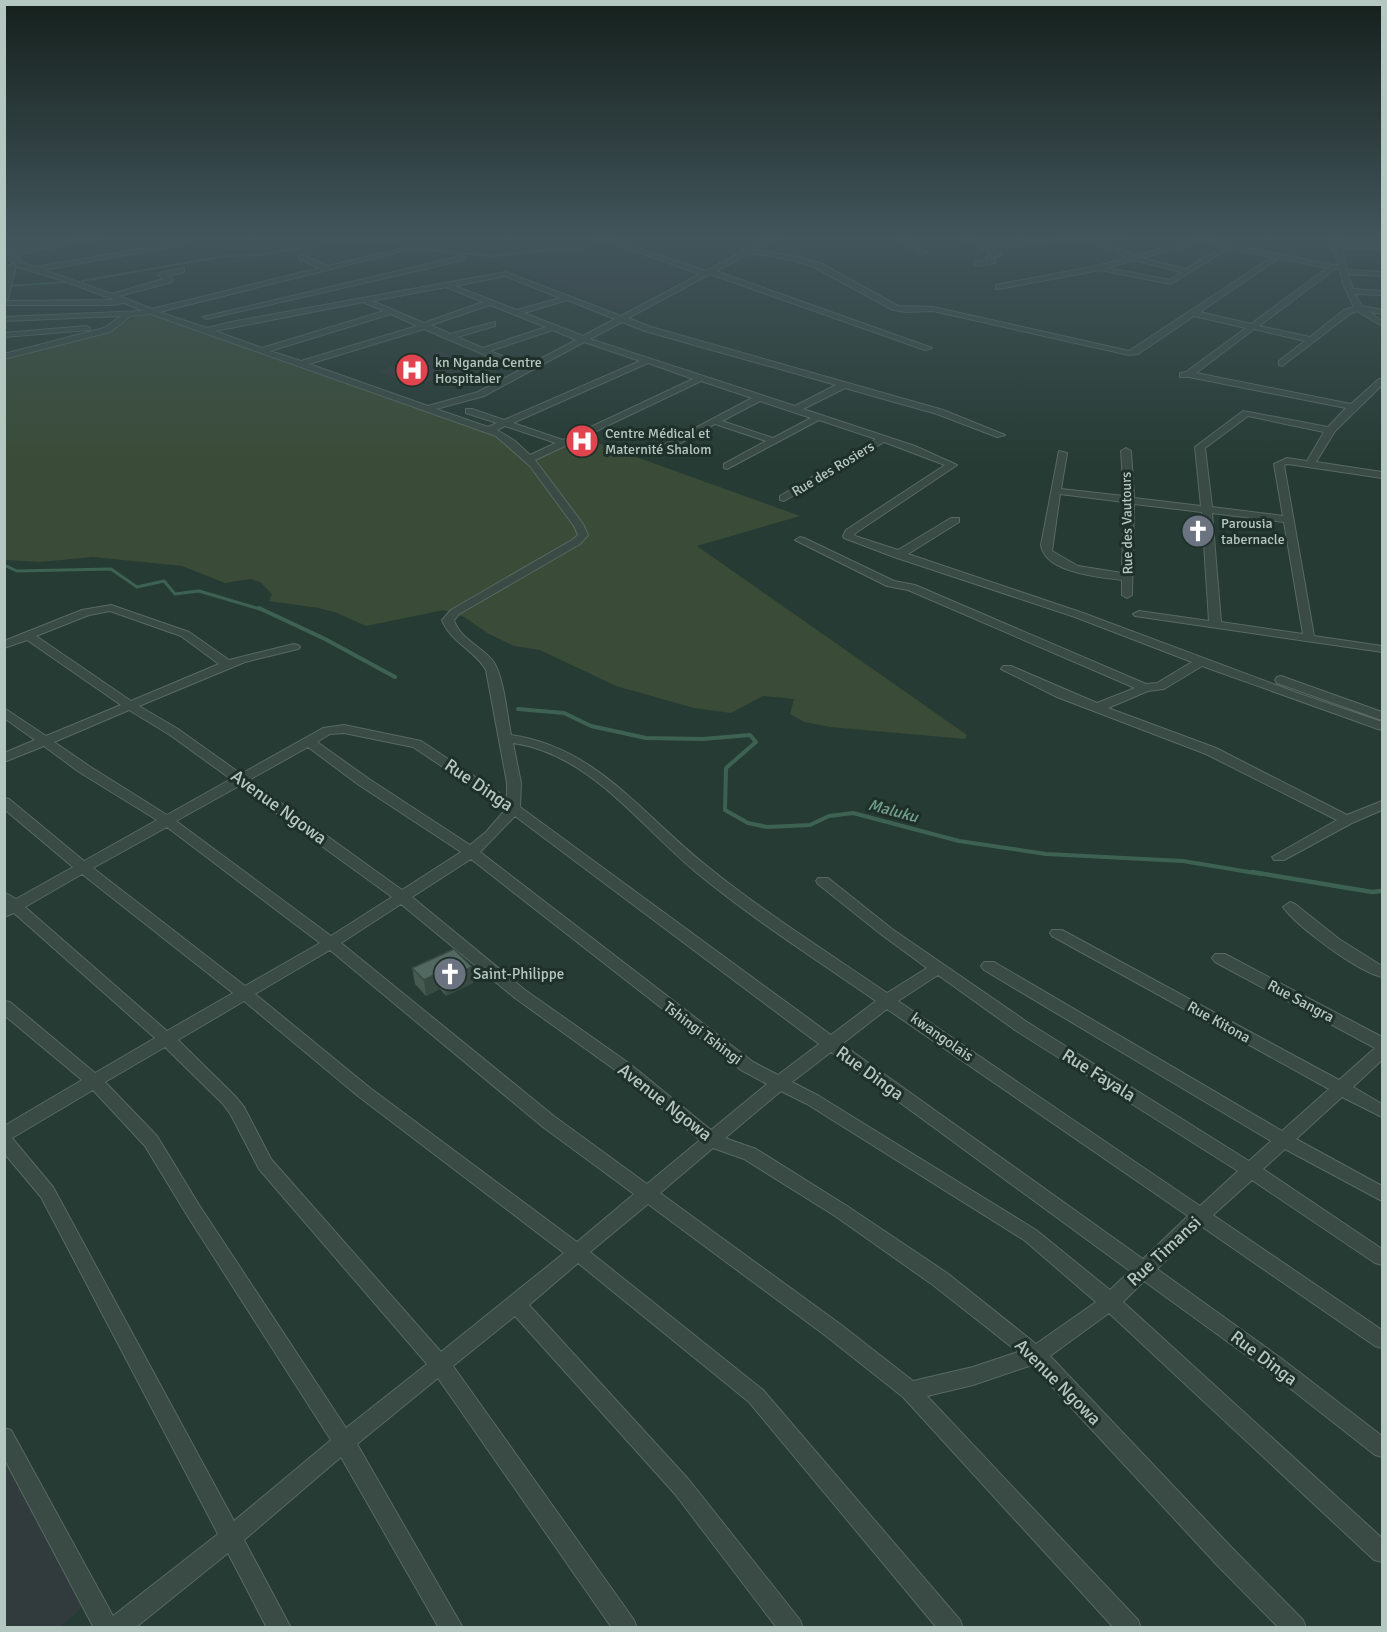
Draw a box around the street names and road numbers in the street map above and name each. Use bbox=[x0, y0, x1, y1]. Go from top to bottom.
street label: Rue des Rosiers bbox=[789, 438, 877, 500]
street label: Rue des Vautours bbox=[1118, 472, 1136, 574]
street label: Rue Dinga bbox=[440, 754, 518, 816]
street label: Avenue Ngowa bbox=[227, 765, 331, 849]
street label: Rue Sangra bbox=[1265, 976, 1337, 1026]
street label: Rue Kitona bbox=[1184, 997, 1254, 1047]
street label: Tshingi Tshingi bbox=[660, 998, 746, 1068]
street label: kwangolais bbox=[907, 1009, 977, 1065]
street label: Rue Dinga bbox=[832, 1041, 908, 1105]
street label: Rue Fayala bbox=[1058, 1044, 1140, 1106]
street label: Avenue Ngowa bbox=[614, 1059, 716, 1145]
street label: Rue Timansi bbox=[1122, 1211, 1206, 1291]
street label: Rue Dinga bbox=[1226, 1326, 1302, 1390]
street label: Avenue Ngowa bbox=[1010, 1334, 1106, 1430]

